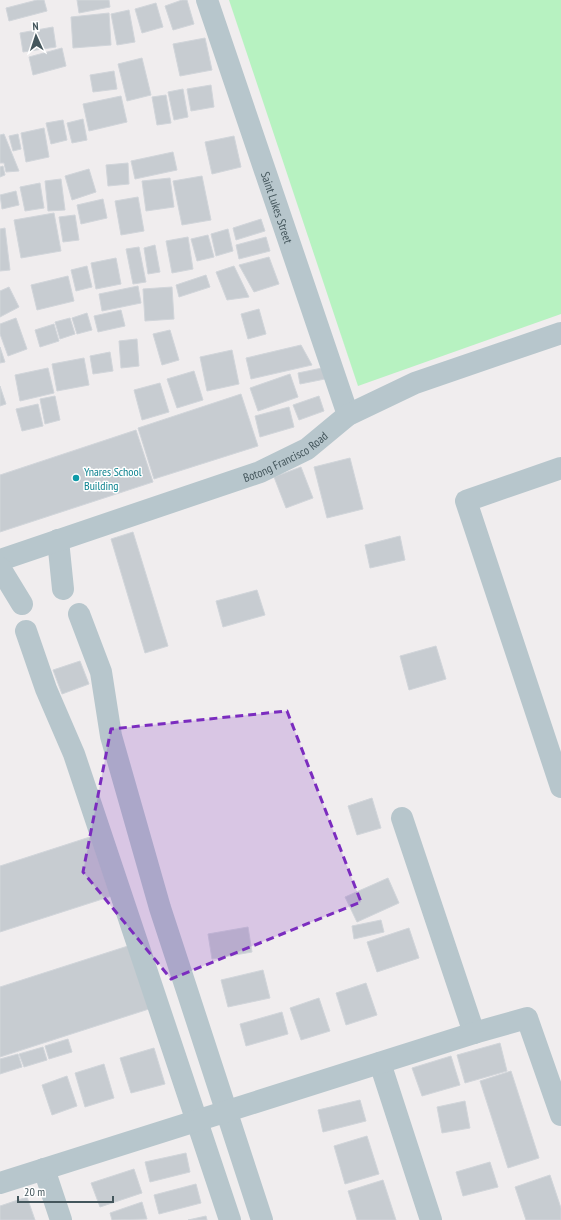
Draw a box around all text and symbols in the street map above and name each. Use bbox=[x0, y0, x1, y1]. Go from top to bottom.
north arrow bbox=[16, 16, 56, 56]
text: N bbox=[32, 19, 39, 33]
street label: Saint Lukes Street bbox=[258, 170, 297, 246]
street label: Botong Francisco Road bbox=[241, 428, 330, 485]
place label: Ynares School Building bbox=[84, 464, 142, 493]
marker: Ynares School Building bbox=[71, 473, 81, 483]
scale bar bbox=[18, 1178, 113, 1204]
text: 20 m bbox=[24, 1184, 45, 1199]

